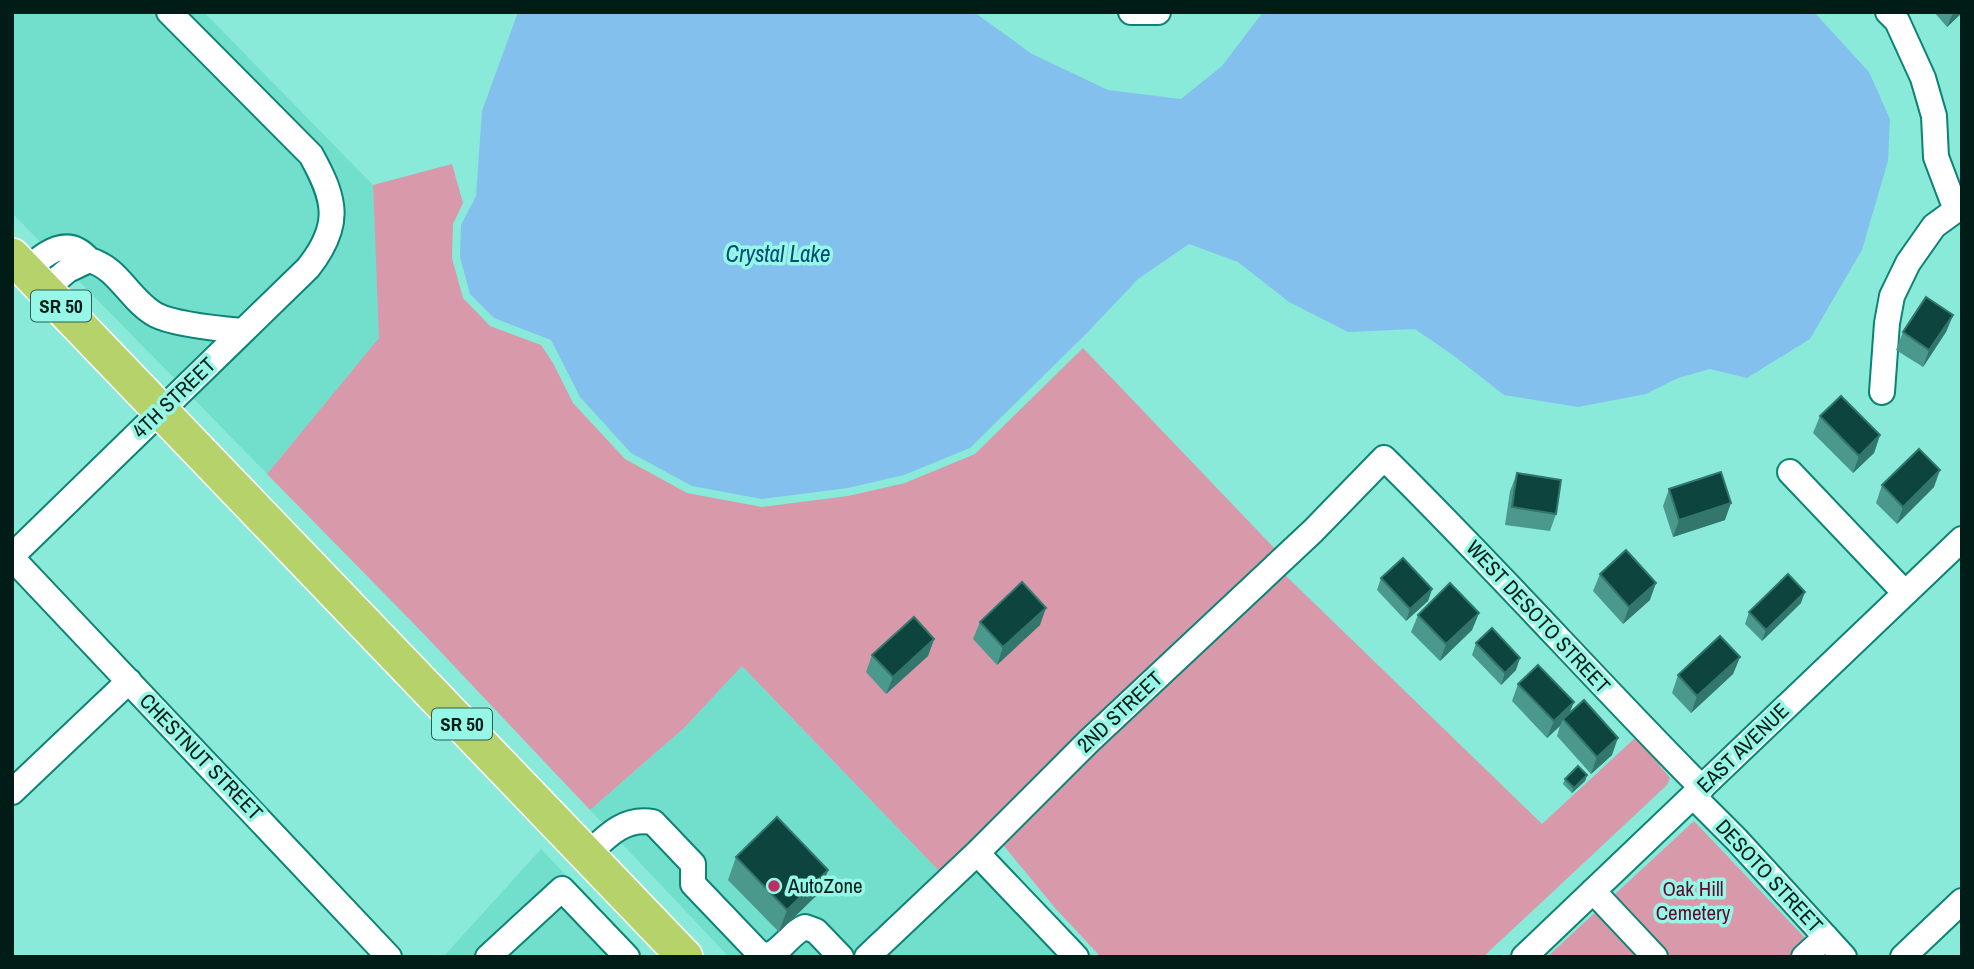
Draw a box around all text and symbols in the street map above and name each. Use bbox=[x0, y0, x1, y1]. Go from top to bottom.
water label: Crystal Lake bbox=[726, 238, 830, 269]
road number: SR 50 bbox=[31, 290, 91, 322]
street label: 4TH STREET bbox=[126, 350, 222, 445]
street label: WEST DESOTO STREET bbox=[1460, 534, 1617, 700]
street label: 2ND STREET bbox=[1071, 664, 1169, 759]
street label: CHESTNUT STREET bbox=[133, 687, 270, 827]
street label: EAST AVENUE bbox=[1690, 696, 1795, 799]
road number: SR 50 bbox=[432, 708, 492, 740]
street label: DESOTO STREET bbox=[1709, 813, 1830, 939]
place label: AutoZone bbox=[787, 871, 863, 900]
park label: Oak Hill Cemetery bbox=[1656, 874, 1731, 927]
marker: AutoZone bbox=[766, 878, 782, 894]

